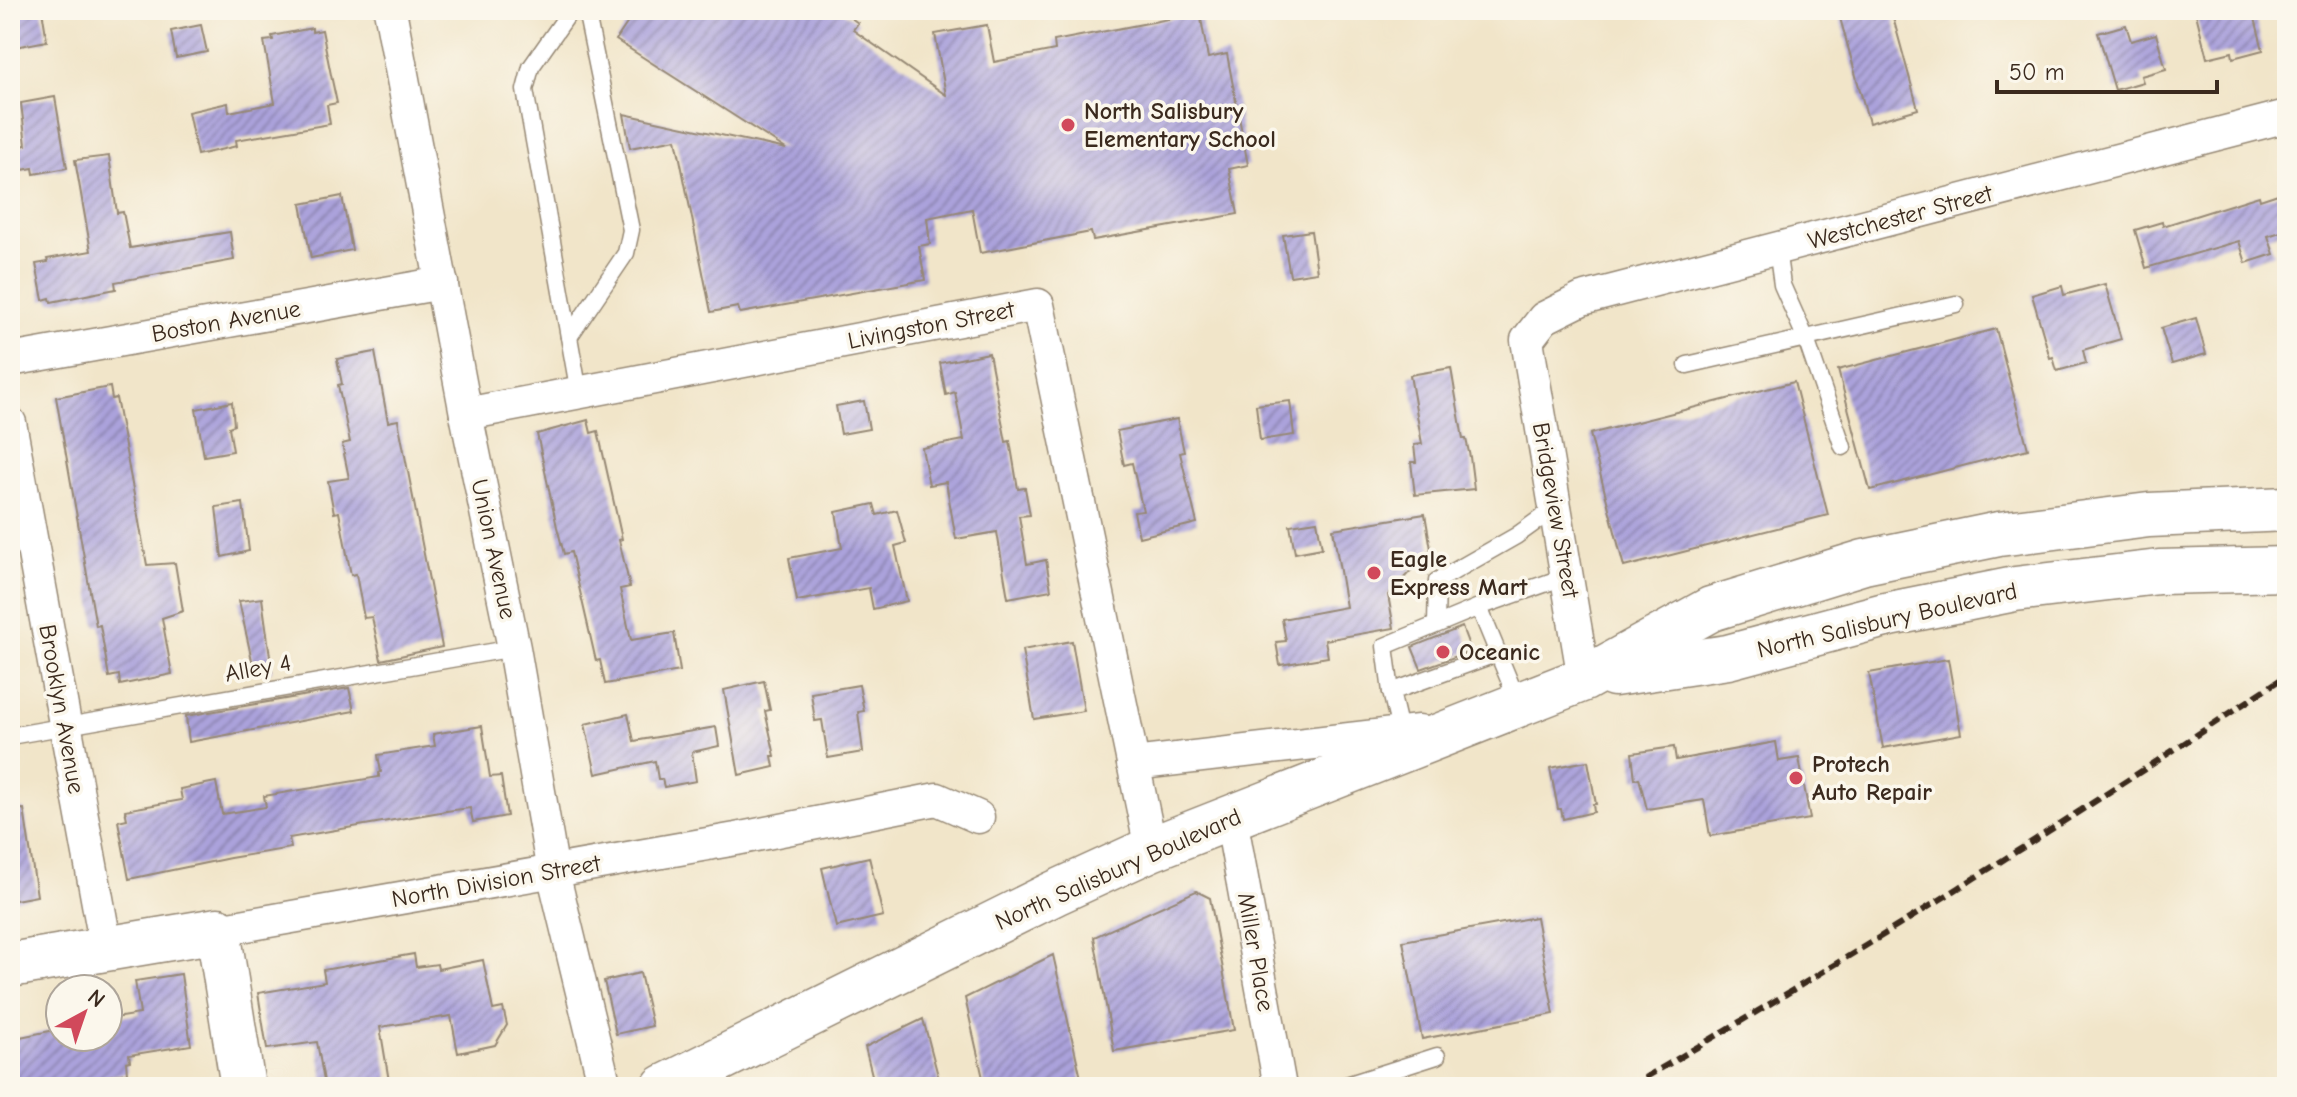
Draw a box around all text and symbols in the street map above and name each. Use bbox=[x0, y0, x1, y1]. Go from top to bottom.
scale bar bbox=[1997, 44, 2217, 94]
text: 50 m bbox=[2009, 58, 2065, 86]
place label: North Salisbury Elementary School bbox=[1084, 97, 1276, 153]
marker: North Salisbury Elementary School bbox=[1059, 116, 1077, 134]
street label: Westchester Street bbox=[1805, 179, 1996, 255]
street label: Boston Avenue bbox=[149, 294, 303, 348]
street label: Livingston Street bbox=[845, 295, 1018, 355]
street label: Bridgeview Street bbox=[1527, 420, 1585, 601]
street label: Union Avenue bbox=[466, 476, 522, 622]
place label: Eagle Express Mart bbox=[1390, 545, 1528, 601]
marker: Eagle Express Mart bbox=[1365, 564, 1383, 582]
street label: North Salisbury Boulevard bbox=[1754, 576, 2020, 664]
street label: Brooklyn Avenue bbox=[33, 622, 91, 796]
place label: Oceanic bbox=[1459, 638, 1540, 666]
marker: Oceanic bbox=[1434, 643, 1452, 661]
street label: Alley 4 bbox=[223, 648, 293, 688]
place label: Protech Auto Repair bbox=[1812, 750, 1932, 806]
marker: Protech Auto Repair bbox=[1787, 769, 1805, 787]
street label: North Salisbury Boulevard bbox=[991, 802, 1245, 936]
street label: North Division Street bbox=[390, 849, 604, 913]
street label: Miller Place bbox=[1232, 890, 1280, 1014]
north arrow bbox=[44, 973, 124, 1053]
text: N bbox=[82, 984, 110, 1013]

